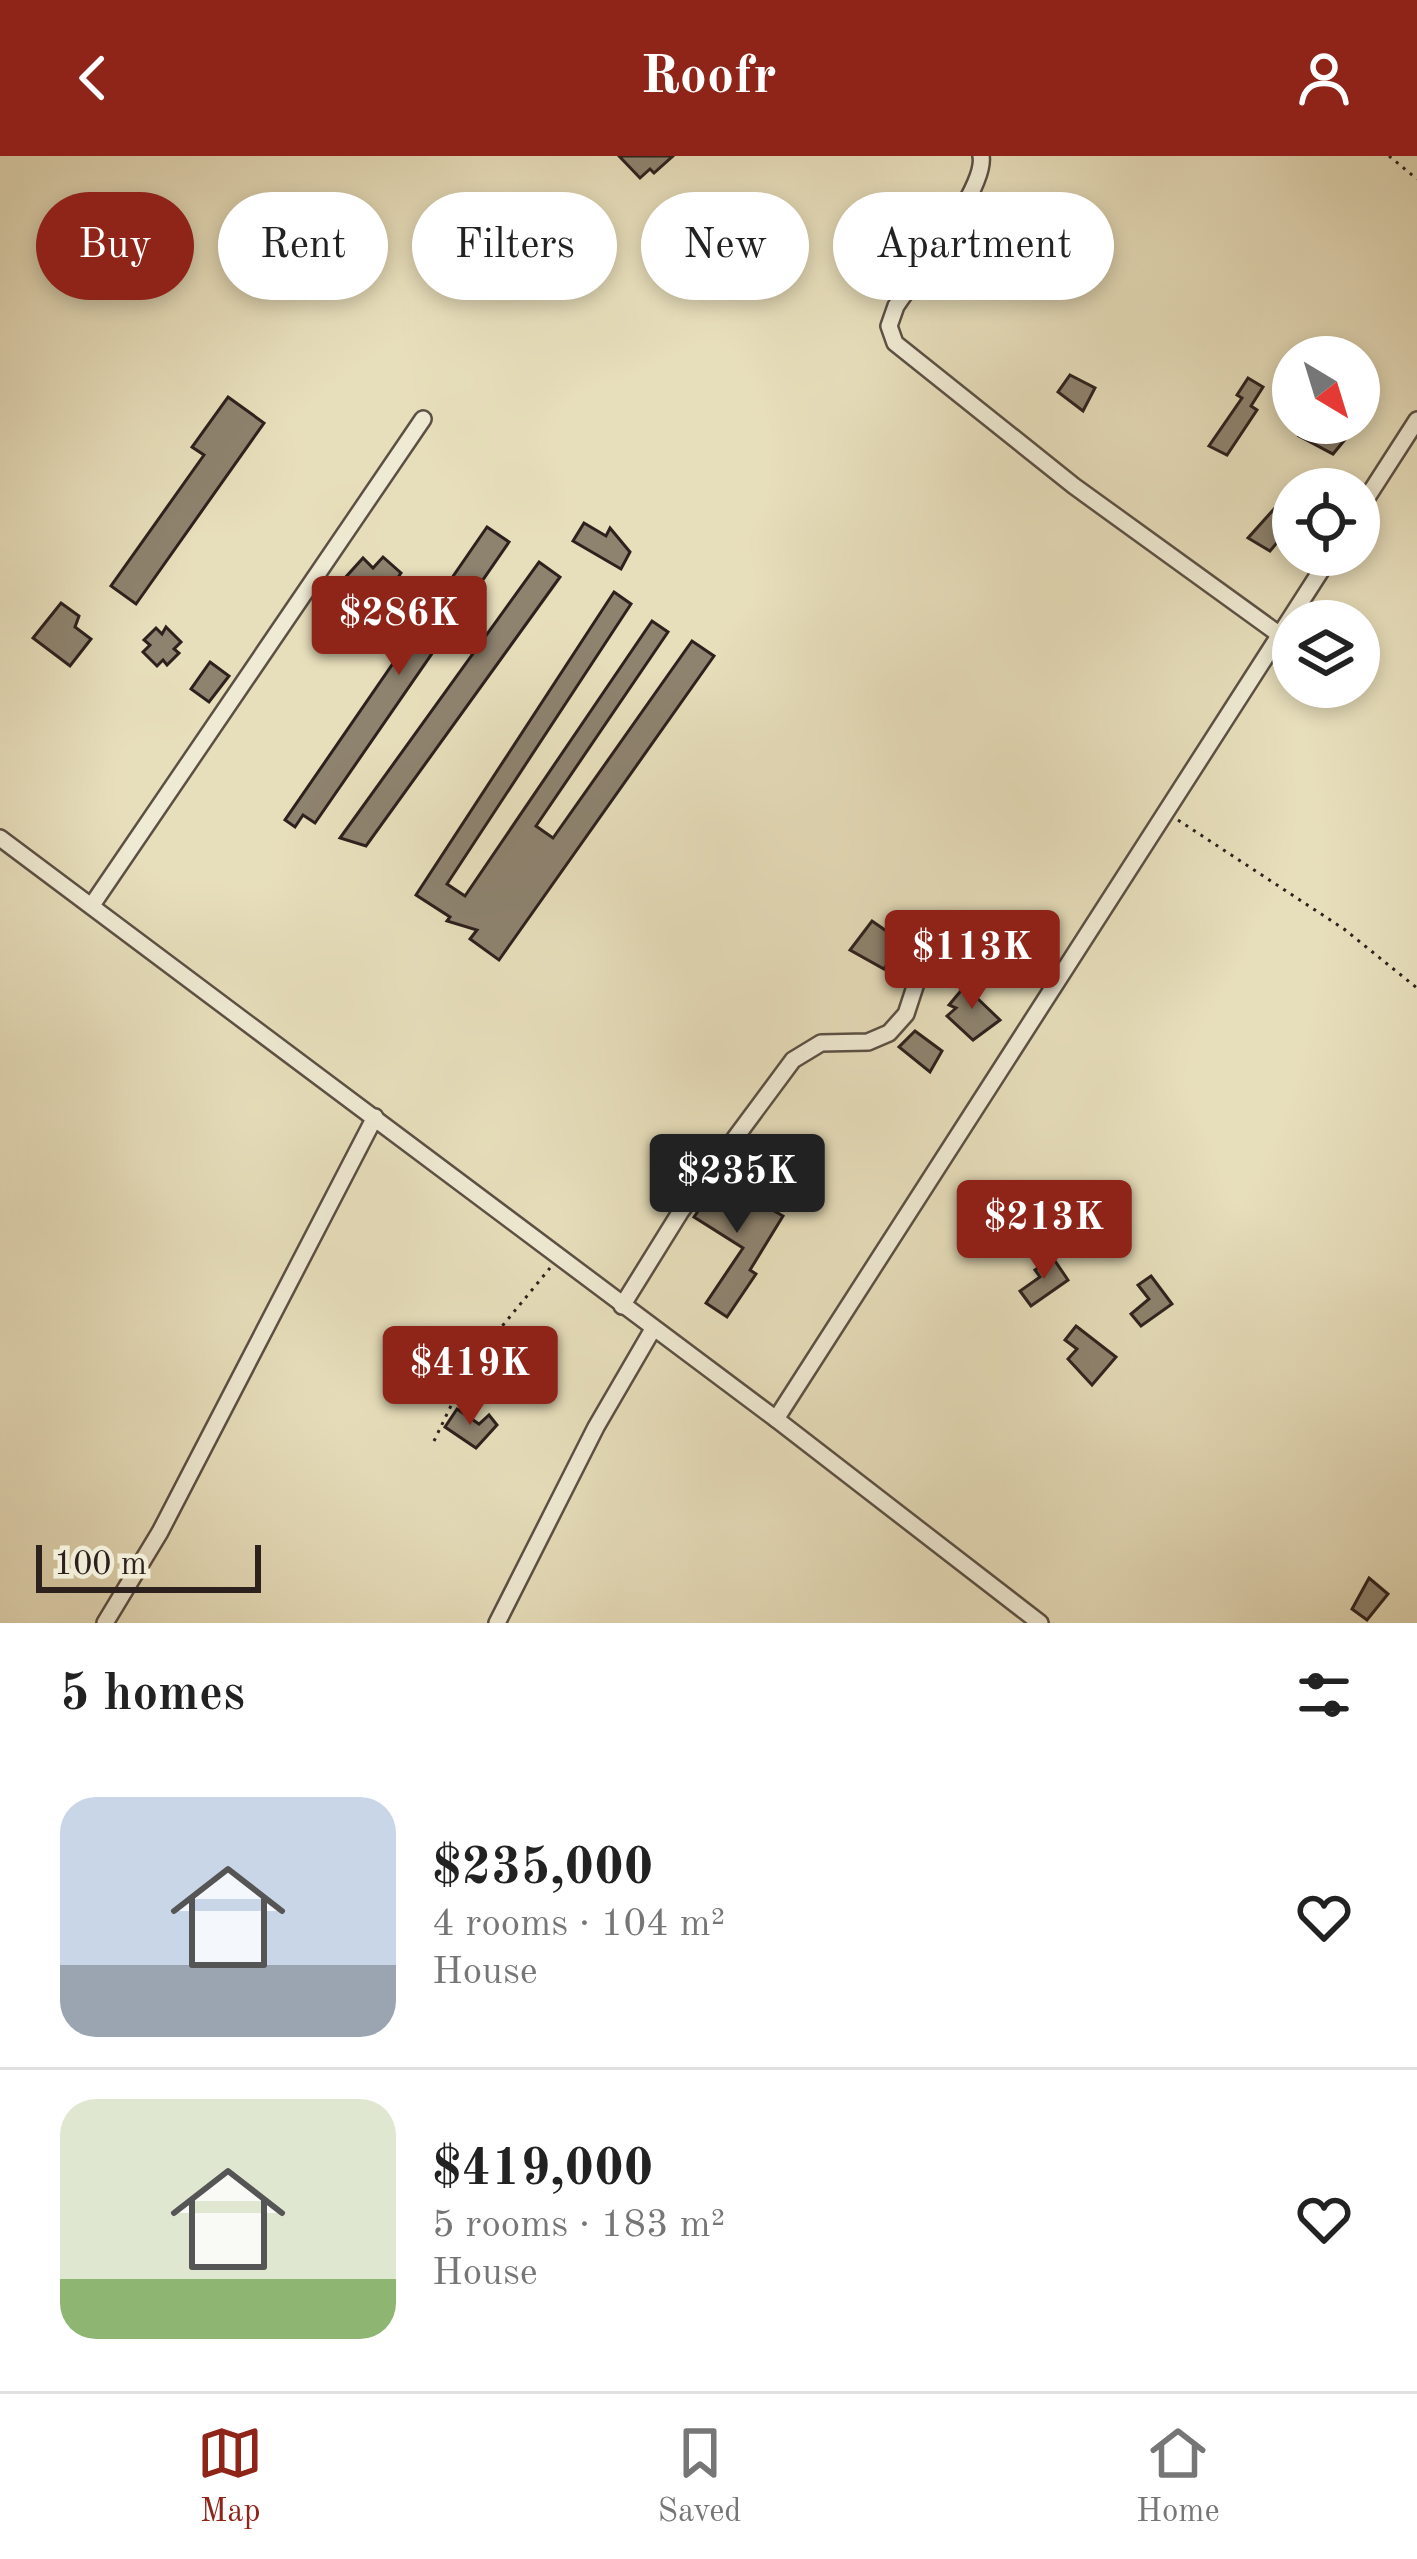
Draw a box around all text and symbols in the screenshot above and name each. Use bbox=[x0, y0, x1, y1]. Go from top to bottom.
icon: back bbox=[60, 45, 126, 111]
icon: person bbox=[1291, 45, 1357, 111]
text: Roofr bbox=[640, 51, 777, 105]
chip: Buy bbox=[36, 192, 194, 300]
chip: Rent bbox=[218, 192, 388, 300]
chip: Filters bbox=[412, 192, 617, 300]
chip: New bbox=[641, 192, 809, 300]
chip: Apartment bbox=[833, 192, 1114, 300]
north arrow bbox=[1272, 336, 1380, 444]
map controls bbox=[1272, 336, 1380, 708]
button: locate bbox=[1272, 468, 1380, 576]
pin: $286K bbox=[315, 576, 483, 678]
text: $286K bbox=[339, 595, 459, 634]
button: layers bbox=[1272, 600, 1380, 708]
pin: $113K bbox=[888, 910, 1056, 1012]
text: $113K bbox=[912, 929, 1032, 968]
pin: $235K bbox=[653, 1134, 821, 1236]
text: $235K bbox=[677, 1153, 797, 1192]
pin: $213K bbox=[960, 1180, 1128, 1282]
text: $213K bbox=[984, 1199, 1104, 1238]
pin: $419K bbox=[386, 1326, 554, 1428]
text: $419K bbox=[410, 1345, 530, 1384]
scale bar bbox=[36, 1539, 261, 1592]
text: 100 m bbox=[54, 1549, 147, 1582]
icon: filters bbox=[1291, 1662, 1357, 1728]
text: 5 homes bbox=[60, 1670, 245, 1721]
text: $235,000 bbox=[432, 1844, 653, 1895]
icon: home bbox=[156, 1845, 300, 1989]
icon: heart bbox=[1291, 1884, 1357, 1950]
text: 4 rooms · 104 m² bbox=[432, 1905, 725, 1944]
text: House bbox=[432, 1953, 538, 1992]
text: $419,000 bbox=[432, 2145, 653, 2196]
icon: home bbox=[156, 2147, 300, 2291]
icon: heart bbox=[1291, 2186, 1357, 2252]
text: 5 rooms · 183 m² bbox=[432, 2206, 725, 2245]
text: House bbox=[432, 2254, 538, 2293]
tab: Map bbox=[197, 2420, 263, 2533]
tab: Saved bbox=[658, 2420, 742, 2533]
tab: Home bbox=[1136, 2420, 1220, 2533]

